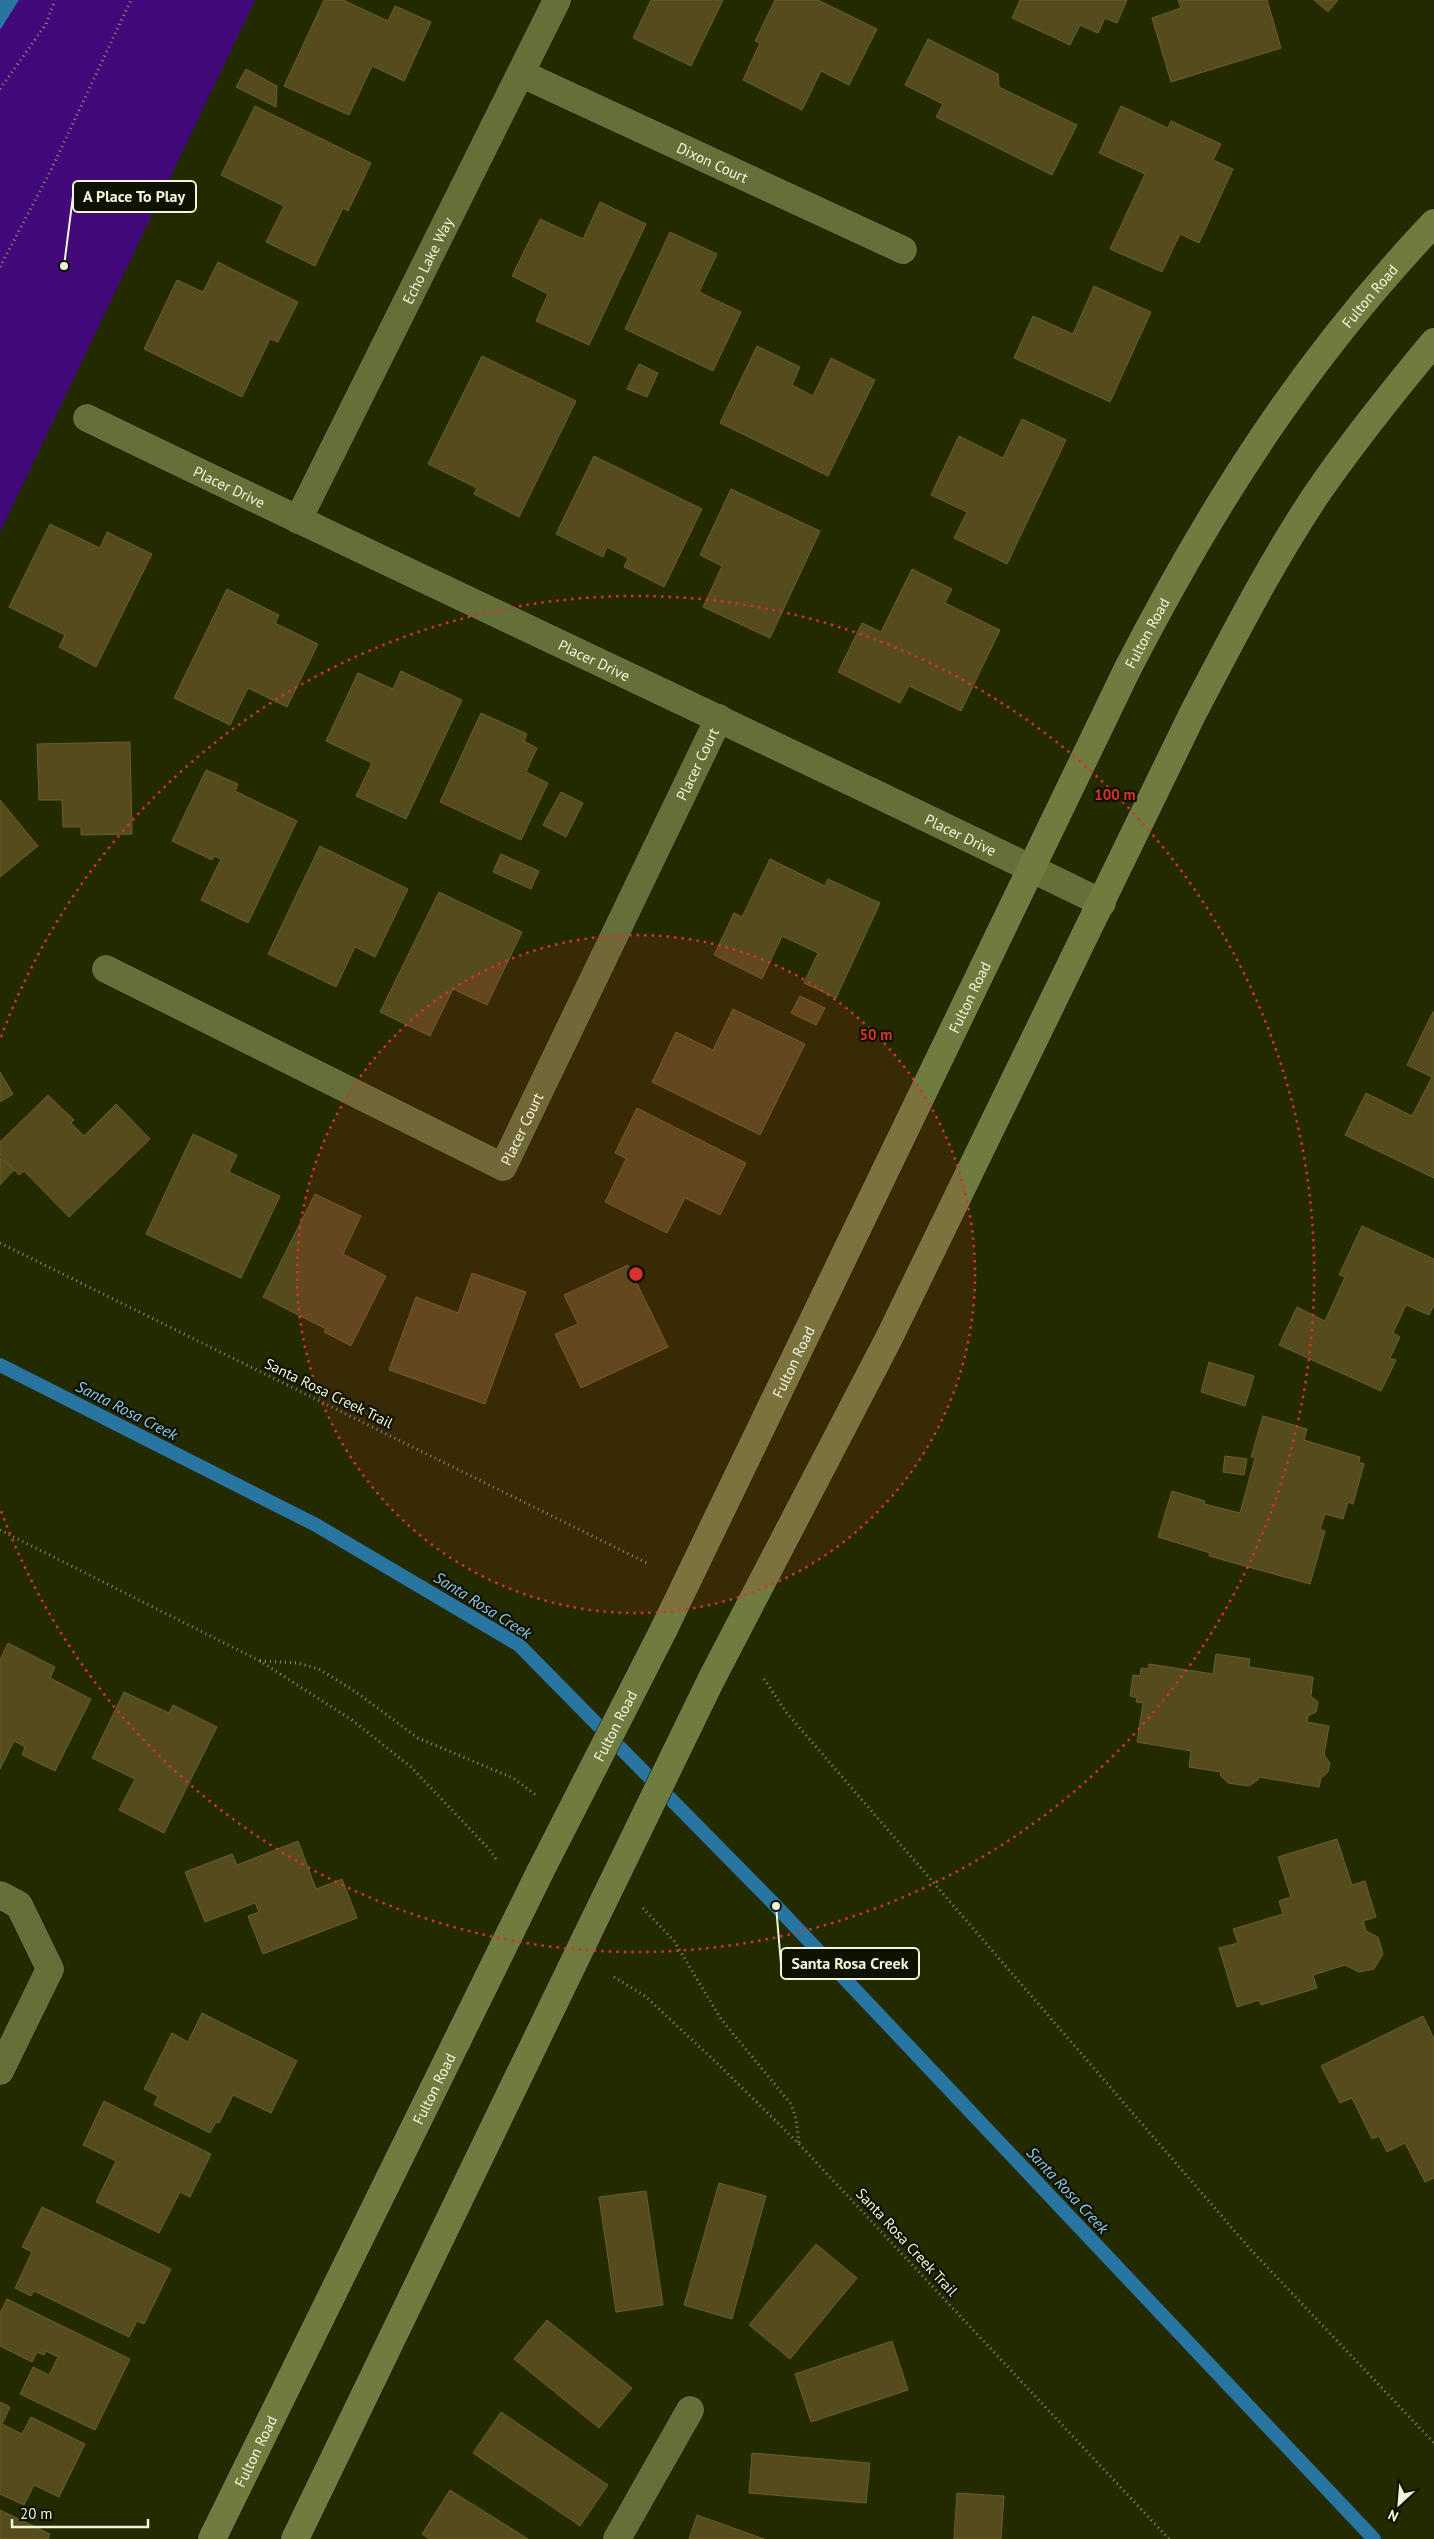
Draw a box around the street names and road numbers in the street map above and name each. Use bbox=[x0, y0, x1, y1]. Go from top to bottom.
street label: Dixon Court bbox=[674, 137, 751, 187]
street label: Echo Lake Way bbox=[398, 214, 457, 307]
street label: Fulton Road bbox=[1337, 260, 1401, 331]
street label: Placer Drive bbox=[191, 461, 268, 512]
street label: Fulton Road bbox=[1120, 594, 1173, 671]
street label: Placer Drive bbox=[555, 635, 633, 685]
street label: Placer Court bbox=[671, 724, 722, 803]
street label: Placer Drive bbox=[922, 809, 1000, 860]
street label: Fulton Road bbox=[944, 958, 994, 1036]
street label: Placer Court bbox=[496, 1089, 547, 1168]
street label: Fulton Road bbox=[768, 1323, 818, 1401]
street label: Santa Rosa Creek Trail bbox=[262, 1354, 397, 1433]
street label: Fulton Road bbox=[589, 1687, 641, 1764]
street label: Fulton Road bbox=[408, 2050, 459, 2127]
street label: Santa Rosa Creek Trail bbox=[852, 2184, 962, 2300]
street label: Fulton Road bbox=[230, 2412, 281, 2490]

